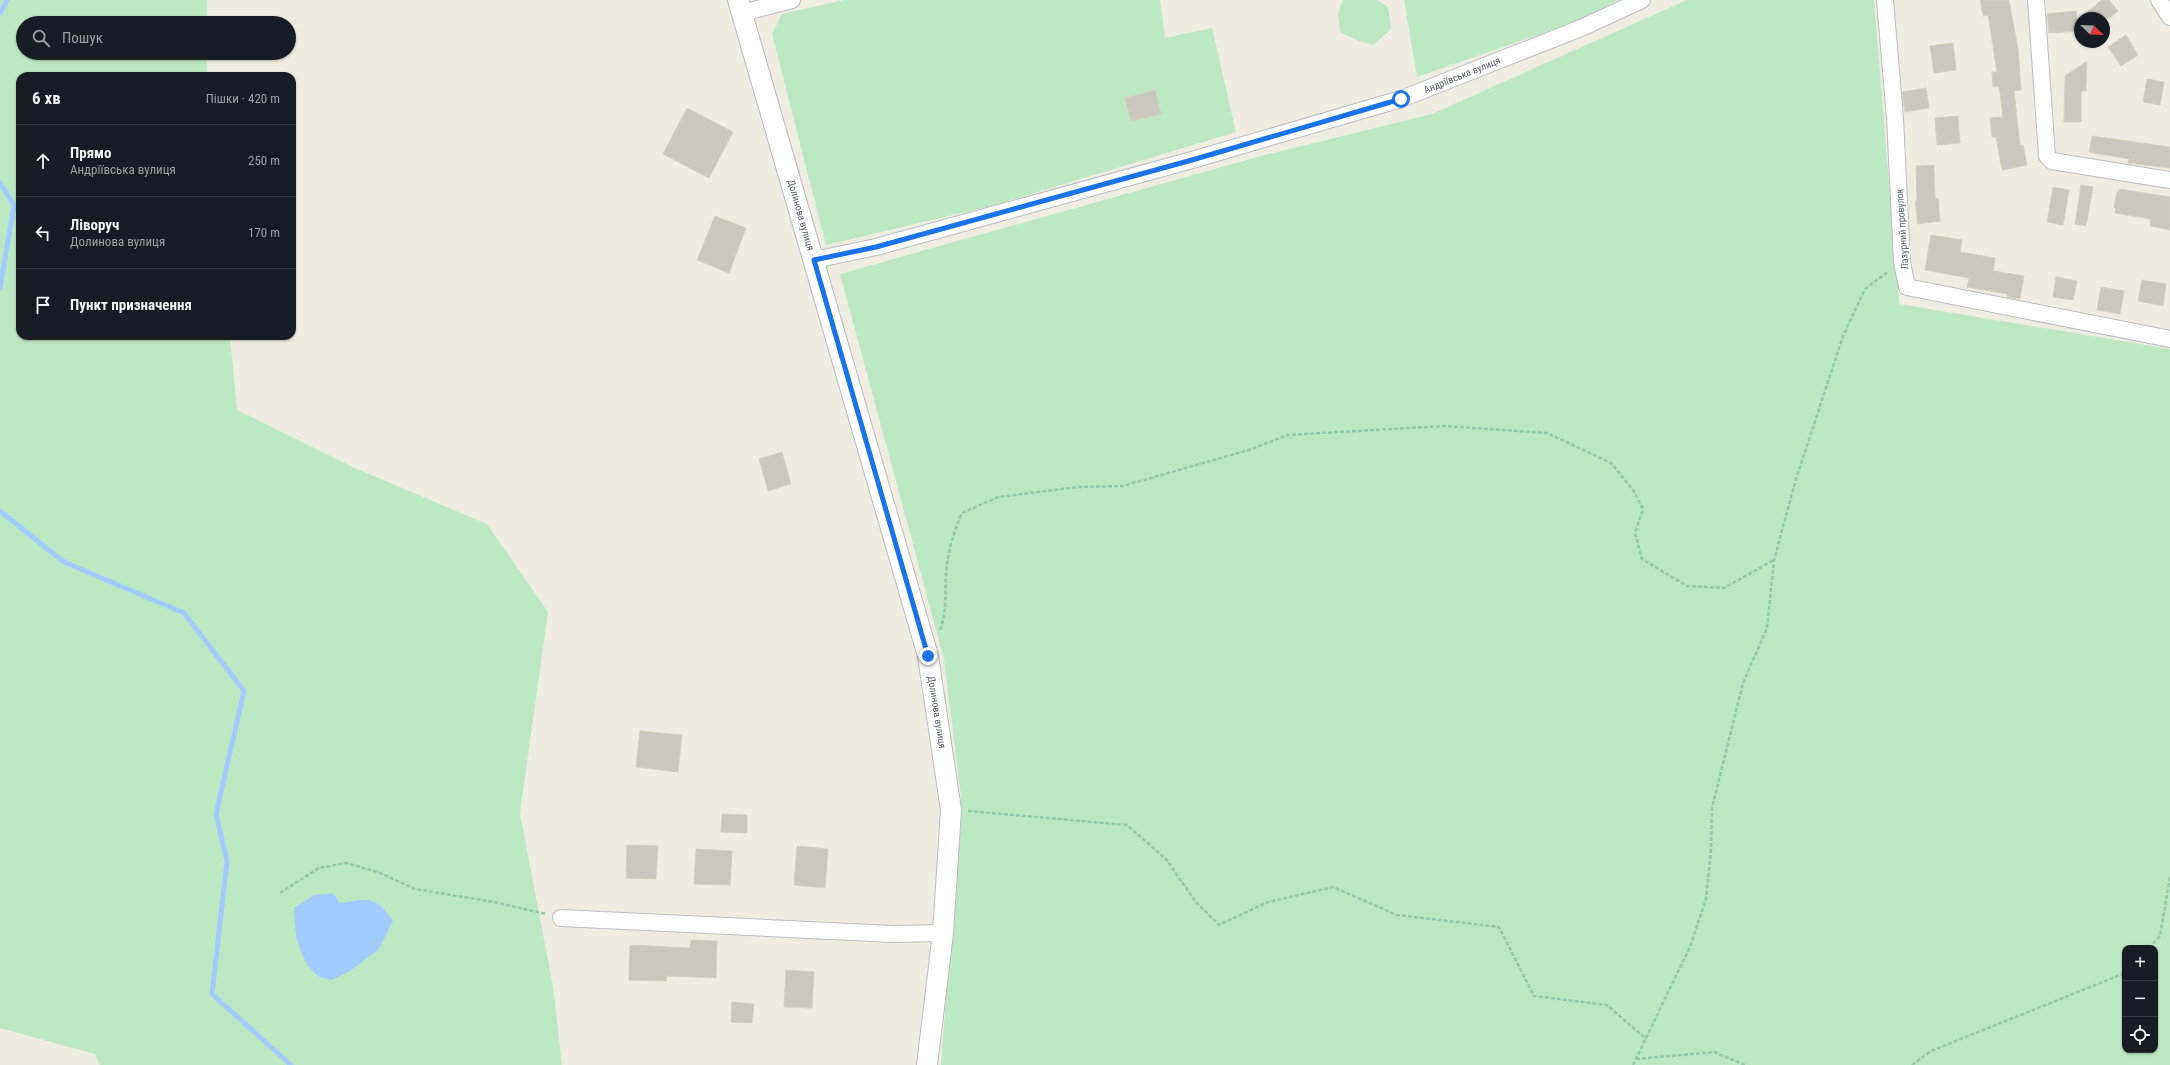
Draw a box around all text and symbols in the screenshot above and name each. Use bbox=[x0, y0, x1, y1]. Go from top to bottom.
north arrow bbox=[2074, 12, 2110, 48]
search box bbox=[16, 16, 296, 60]
icon: search bbox=[30, 27, 52, 49]
text: Пошук bbox=[62, 29, 103, 47]
street label: Андріївська вулиця bbox=[1422, 55, 1502, 95]
text: 6 хв bbox=[32, 88, 61, 108]
route start bbox=[1392, 90, 1410, 108]
text: Пішки · 420 m bbox=[206, 91, 280, 106]
text: Прямо bbox=[70, 144, 111, 162]
icon: ahead bbox=[32, 150, 54, 172]
text: 250 m bbox=[248, 153, 280, 168]
text: Андріївська вулиця bbox=[70, 162, 176, 177]
street label: Долинова вулиця bbox=[786, 178, 816, 252]
street label: Лазурний провулок bbox=[1894, 188, 1910, 270]
text: Ліворуч bbox=[70, 216, 119, 234]
icon: left bbox=[32, 222, 54, 244]
text: 170 m bbox=[248, 225, 280, 240]
text: Долинова вулиця bbox=[70, 234, 165, 249]
icon: arrive bbox=[32, 294, 54, 316]
text: Пункт призначення bbox=[70, 296, 192, 314]
route end bbox=[919, 647, 937, 665]
street label: Долинова вулиця bbox=[926, 675, 948, 749]
map controls bbox=[2122, 945, 2158, 1053]
button: + bbox=[2122, 945, 2158, 981]
button: − bbox=[2122, 981, 2158, 1017]
button: locate bbox=[2122, 1017, 2158, 1053]

